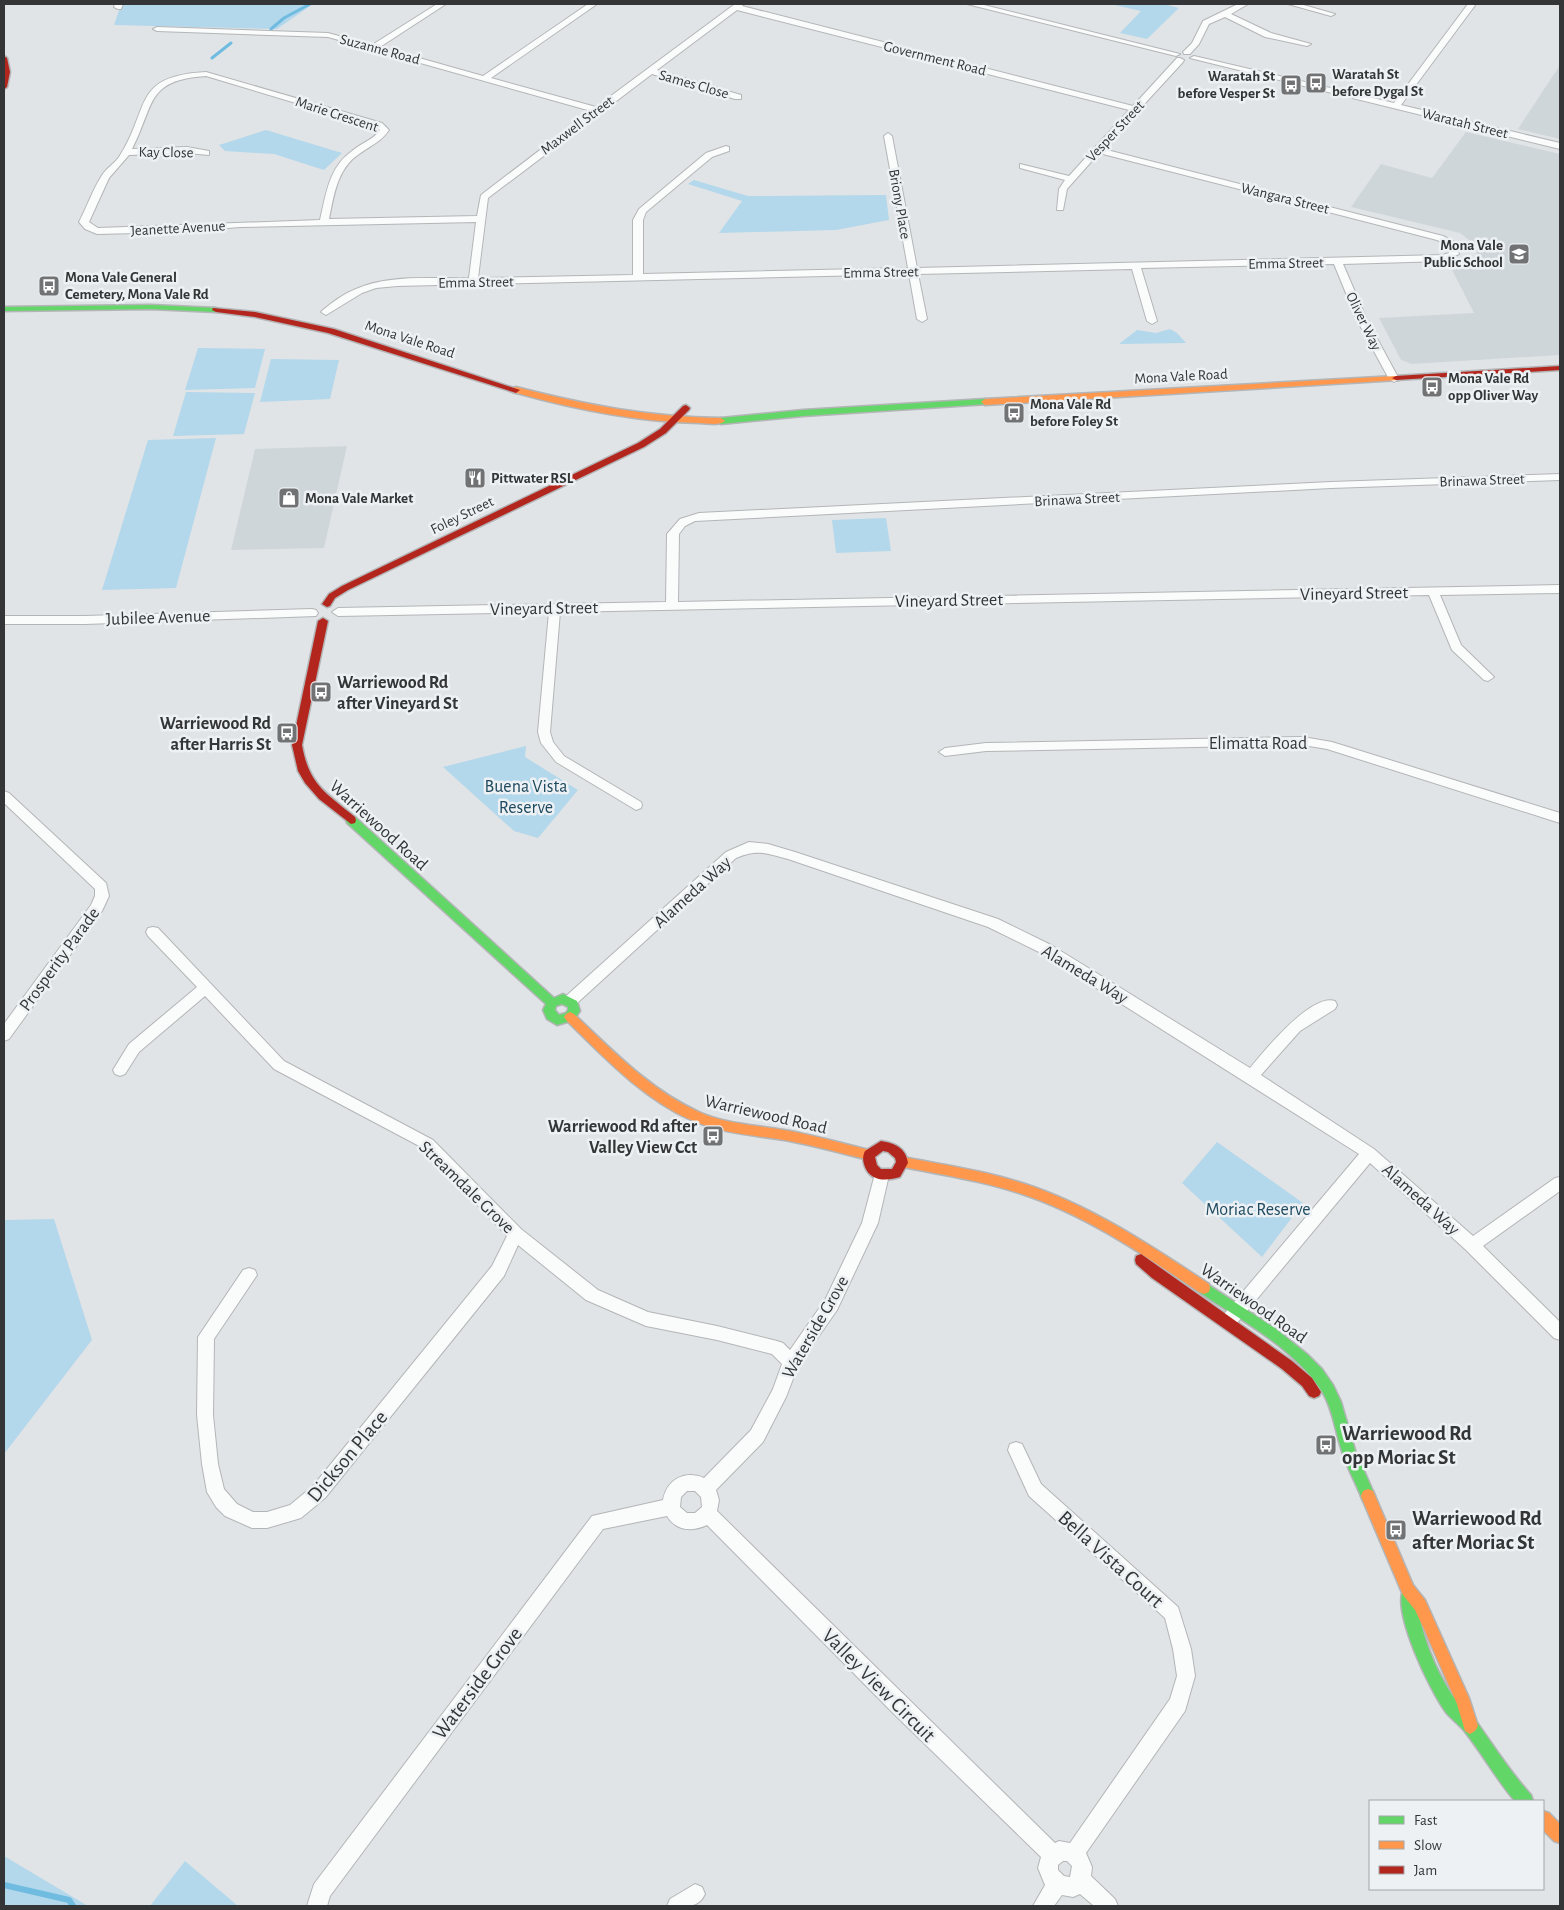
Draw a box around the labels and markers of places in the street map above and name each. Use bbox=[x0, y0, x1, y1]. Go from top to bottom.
place label: Waratah St before Dygal St bbox=[1332, 67, 1423, 99]
place label: Waratah St before Vesper St bbox=[1178, 69, 1275, 101]
bus stop icon: Waratah St before Dygal St bbox=[1304, 71, 1328, 95]
bus stop icon: Waratah St before Vesper St bbox=[1279, 73, 1303, 97]
place label: Mona Vale Public School bbox=[1424, 238, 1503, 270]
school or university icon: Mona Vale Public School bbox=[1507, 242, 1531, 266]
place label: Mona Vale General Cemetery, Mona Vale Rd bbox=[65, 270, 209, 302]
bus stop icon: Mona Vale General Cemetery, Mona Vale Rd bbox=[37, 274, 61, 298]
place label: Mona Vale Rd opp Oliver Way bbox=[1448, 371, 1539, 403]
bus stop icon: Mona Vale Rd opp Oliver Way bbox=[1420, 375, 1444, 399]
place label: Mona Vale Rd before Foley St bbox=[1030, 397, 1118, 429]
bus stop icon: Mona Vale Rd before Foley St bbox=[1002, 401, 1026, 425]
restaurant icon: Pittwater RSL bbox=[463, 466, 487, 490]
place label: Pittwater RSL bbox=[491, 471, 574, 486]
shop icon: Mona Vale Market bbox=[277, 486, 301, 510]
place label: Mona Vale Market bbox=[305, 491, 413, 506]
place label: Warriewood Rd after Vineyard St bbox=[337, 674, 458, 713]
bus stop icon: Warriewood Rd after Vineyard St bbox=[309, 680, 333, 704]
place label: Warriewood Rd after Harris St bbox=[160, 715, 272, 754]
bus stop icon: Warriewood Rd after Harris St bbox=[275, 721, 299, 745]
place label: Warriewood Rd after Valley View Cct bbox=[548, 1118, 698, 1157]
bus stop icon: Warriewood Rd after Valley View Cct bbox=[701, 1124, 725, 1148]
place label: Warriewood Rd opp Moriac St bbox=[1342, 1423, 1472, 1468]
bus stop icon: Warriewood Rd opp Moriac St bbox=[1314, 1433, 1338, 1457]
place label: Warriewood Rd after Moriac St bbox=[1412, 1508, 1542, 1553]
bus stop icon: Warriewood Rd after Moriac St bbox=[1384, 1518, 1408, 1542]

